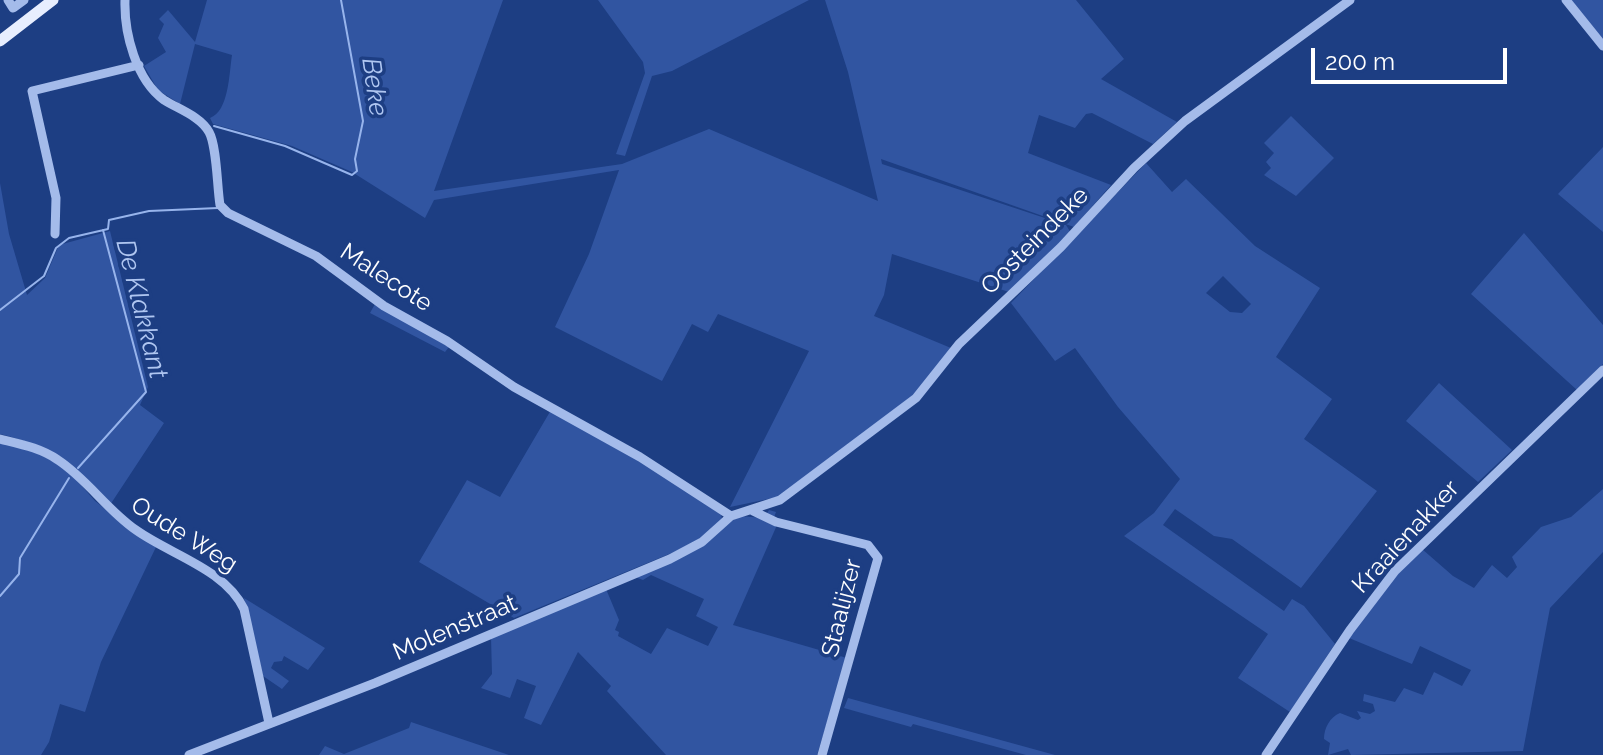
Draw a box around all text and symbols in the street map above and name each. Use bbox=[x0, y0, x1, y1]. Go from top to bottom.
scale bar bbox=[1315, 32, 1511, 82]
text: 200 m bbox=[1325, 47, 1395, 76]
water label: Beke bbox=[354, 56, 394, 118]
street label: Oosteindeke bbox=[975, 181, 1095, 301]
water label: De Klakkant bbox=[109, 236, 173, 382]
street label: Malecote bbox=[335, 238, 437, 318]
street label: Kraaienakker bbox=[1346, 475, 1466, 599]
street label: Oude Weg bbox=[126, 491, 242, 579]
street label: Staalijzer bbox=[816, 556, 868, 660]
street label: Molenstraat bbox=[389, 589, 521, 667]

